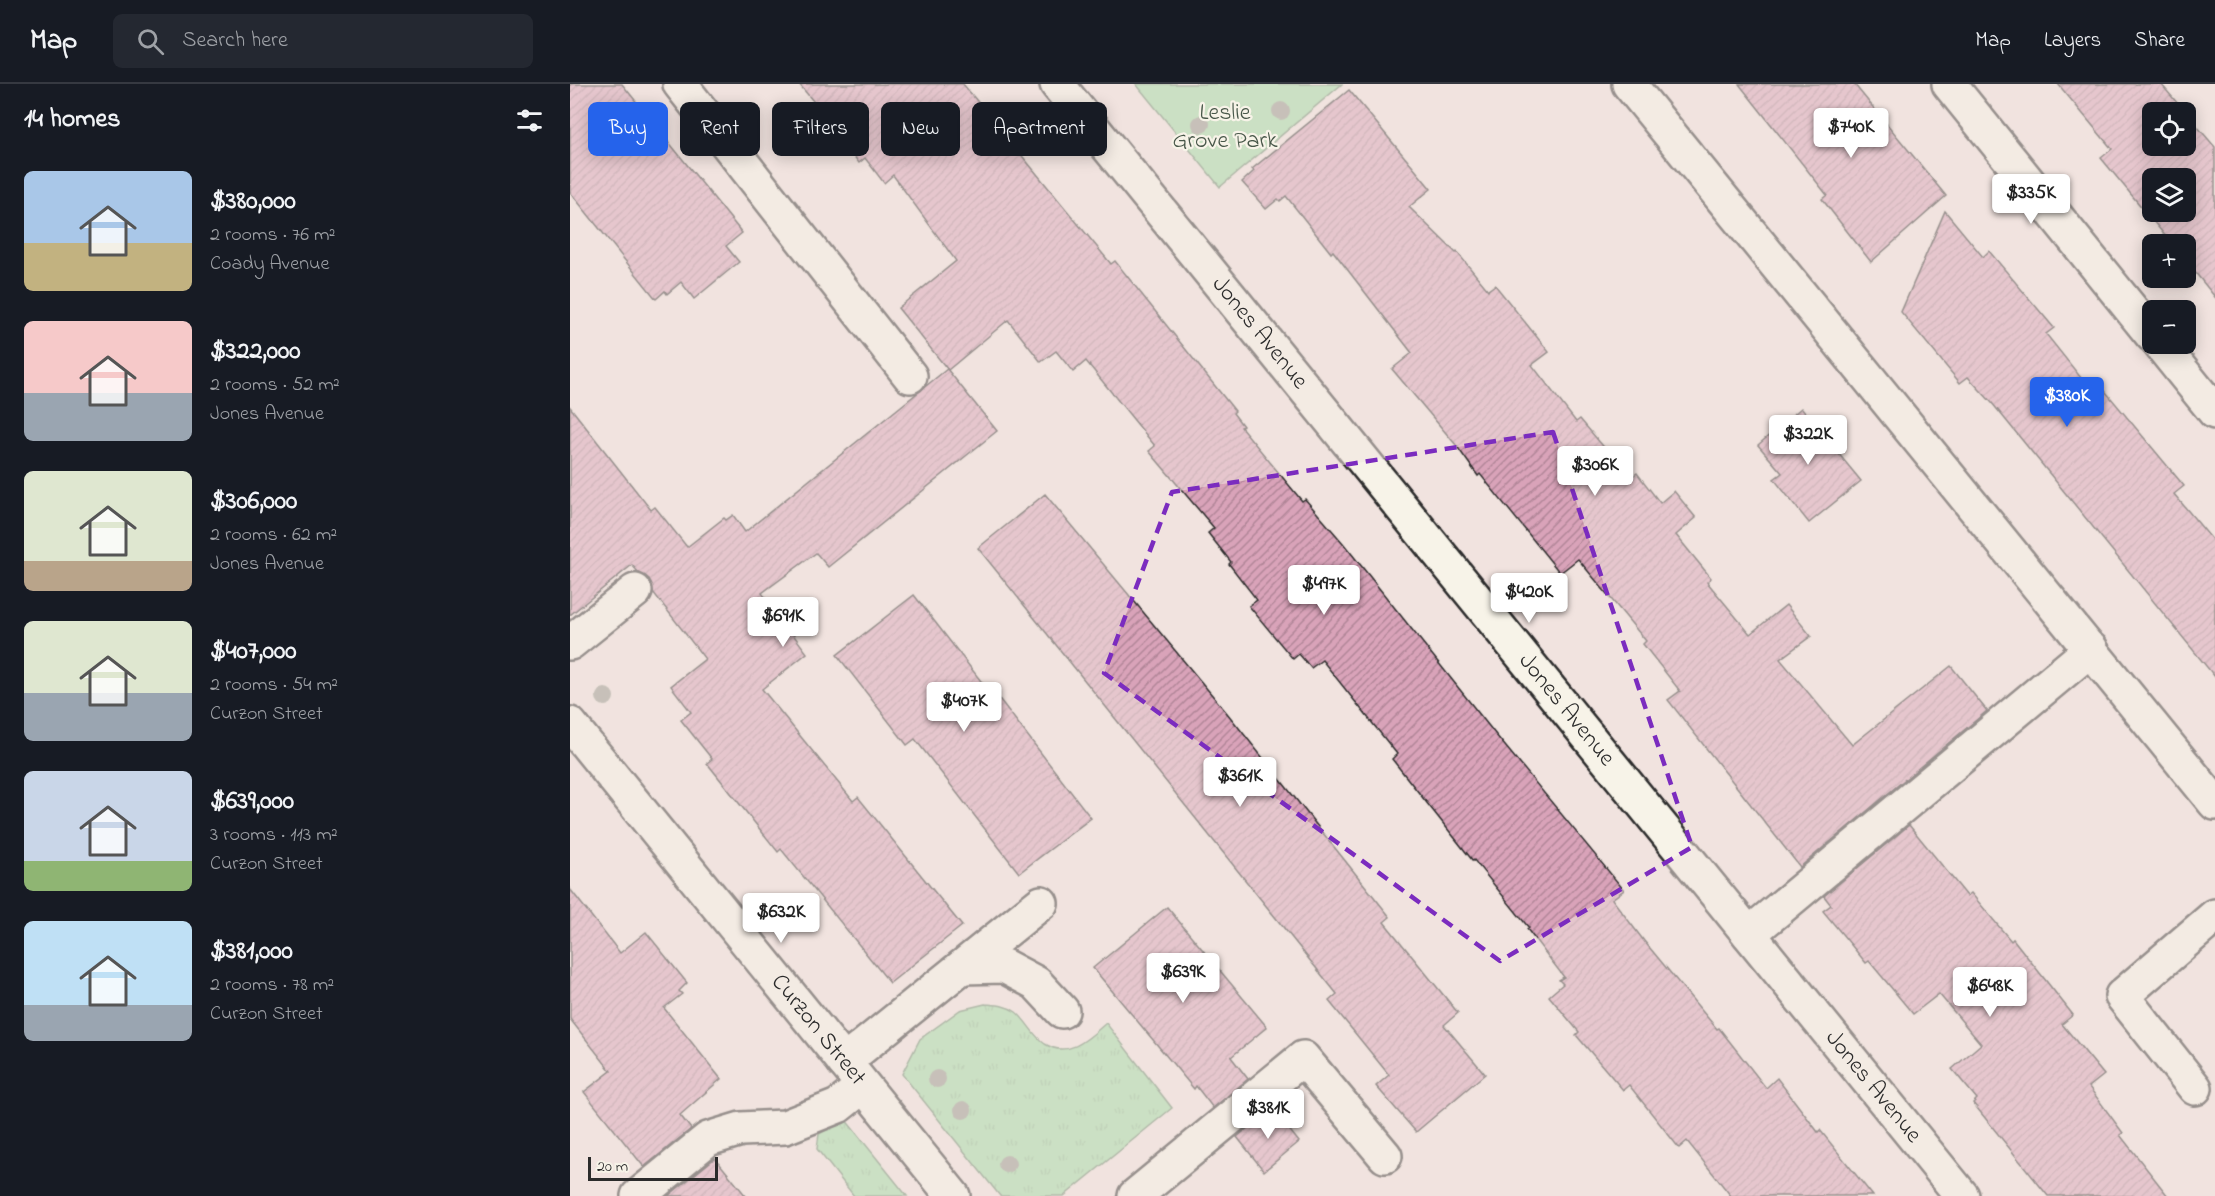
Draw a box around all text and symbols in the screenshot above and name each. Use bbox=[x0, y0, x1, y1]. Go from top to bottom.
search box bbox=[113, 14, 533, 68]
text: Map bbox=[30, 21, 77, 62]
icon: search bbox=[134, 25, 167, 58]
text: Search here bbox=[182, 25, 288, 57]
text: Map bbox=[1975, 26, 2011, 56]
text: Layers bbox=[2044, 26, 2101, 56]
text: Share bbox=[2134, 26, 2185, 56]
park label: Leslie Grove Park bbox=[1172, 96, 1278, 159]
text: 14 homes bbox=[24, 101, 120, 139]
chip: Buy bbox=[588, 102, 668, 156]
chip: Rent bbox=[680, 102, 760, 156]
chip: Filters bbox=[772, 102, 869, 156]
chip: New bbox=[881, 102, 960, 156]
chip: Apartment bbox=[972, 102, 1107, 156]
map controls bbox=[2142, 102, 2196, 354]
button: locate bbox=[2142, 102, 2196, 156]
icon: filters bbox=[513, 104, 546, 137]
pin: $740K bbox=[1809, 108, 1893, 159]
text: $740K bbox=[1828, 113, 1874, 142]
button: layers bbox=[2142, 168, 2196, 222]
pin: $335K bbox=[1989, 174, 2073, 225]
text: $335K bbox=[2006, 179, 2056, 208]
text: $380,000 bbox=[210, 183, 296, 221]
icon: home bbox=[72, 195, 144, 267]
text: 2 rooms · 76 m² bbox=[210, 221, 335, 250]
button: + bbox=[2142, 234, 2196, 288]
text: Coady Avenue bbox=[210, 250, 329, 279]
street label: Jones Avenue bbox=[1203, 269, 1317, 397]
button: − bbox=[2142, 300, 2196, 354]
text: $322,000 bbox=[210, 333, 300, 371]
icon: home bbox=[72, 345, 144, 417]
text: 2 rooms · 52 m² bbox=[210, 371, 340, 400]
pin: $380K bbox=[2025, 377, 2109, 428]
text: $380K bbox=[2044, 382, 2090, 411]
text: Jones Avenue bbox=[210, 400, 324, 429]
pin: $322K bbox=[1766, 415, 1850, 466]
text: $322K bbox=[1783, 420, 1833, 449]
pin: $306K bbox=[1553, 446, 1637, 497]
text: $306K bbox=[1571, 451, 1619, 480]
text: $306,000 bbox=[210, 483, 297, 521]
icon: home bbox=[72, 495, 144, 567]
text: 2 rooms · 62 m² bbox=[210, 521, 337, 550]
text: Jones Avenue bbox=[210, 550, 324, 579]
pin: $497K bbox=[1282, 565, 1366, 616]
text: $497K bbox=[1302, 570, 1346, 599]
pin: $420K bbox=[1487, 573, 1571, 624]
text: $420K bbox=[1505, 578, 1553, 607]
pin: $691K bbox=[741, 597, 825, 648]
text: $691K bbox=[762, 602, 804, 631]
text: $407,000 bbox=[210, 633, 297, 671]
icon: home bbox=[72, 645, 144, 717]
street label: Jones Avenue bbox=[1510, 646, 1623, 774]
text: 2 rooms · 54 m² bbox=[210, 671, 338, 700]
pin: $407K bbox=[922, 682, 1006, 733]
text: $407K bbox=[941, 687, 987, 716]
text: Curzon Street bbox=[210, 700, 323, 729]
pin: $361K bbox=[1198, 757, 1282, 808]
text: $361K bbox=[1217, 762, 1263, 791]
text: $639,000 bbox=[210, 783, 294, 821]
icon: home bbox=[72, 795, 144, 867]
text: 3 rooms · 113 m² bbox=[210, 821, 338, 850]
text: Curzon Street bbox=[210, 850, 323, 879]
pin: $632K bbox=[739, 893, 823, 944]
text: $632K bbox=[757, 898, 805, 927]
text: $381,000 bbox=[210, 933, 293, 971]
icon: home bbox=[72, 945, 144, 1017]
pin: $639K bbox=[1141, 953, 1225, 1004]
text: $639K bbox=[1161, 958, 1205, 987]
street label: Curzon Street bbox=[762, 966, 874, 1093]
pin: $648K bbox=[1948, 967, 2032, 1018]
text: 2 rooms · 78 m² bbox=[210, 971, 334, 1000]
text: $648K bbox=[1967, 972, 2013, 1001]
text: Curzon Street bbox=[210, 1000, 323, 1029]
street label: Jones Avenue bbox=[1816, 1023, 1930, 1151]
pin: $381K bbox=[1226, 1089, 1310, 1140]
text: $381K bbox=[1246, 1094, 1290, 1123]
scale bar bbox=[588, 1154, 718, 1182]
text: 20 m bbox=[597, 1155, 628, 1179]

